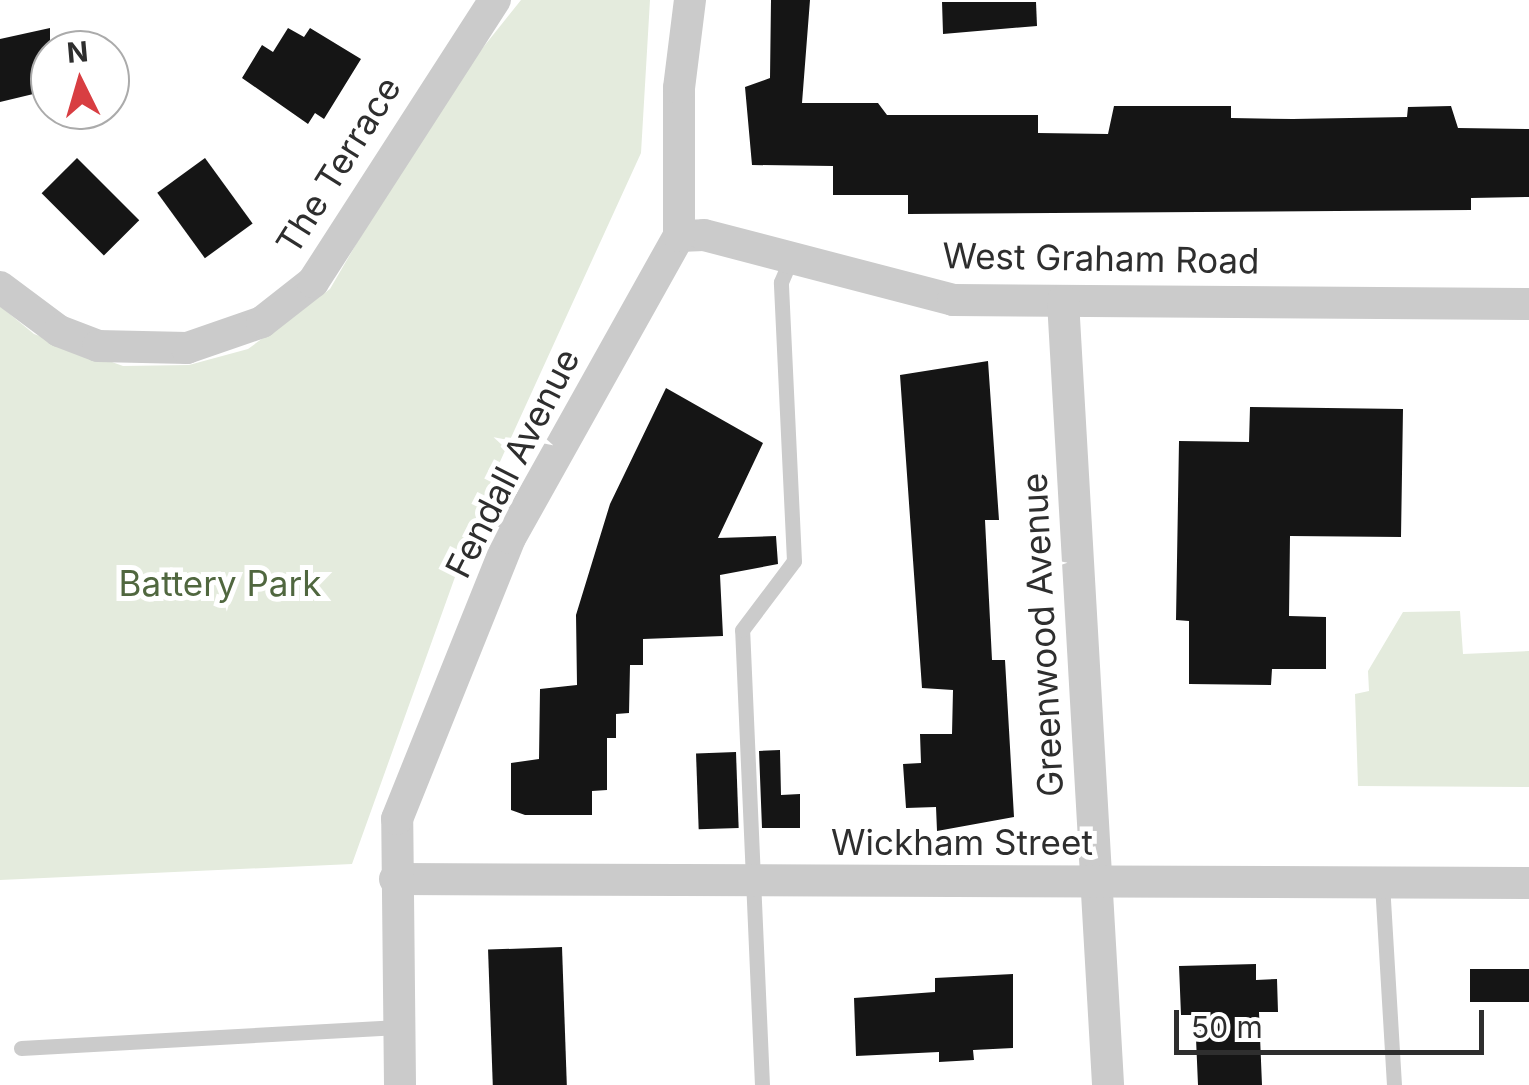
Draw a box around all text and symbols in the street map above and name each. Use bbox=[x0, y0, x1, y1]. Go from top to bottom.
north arrow bbox=[30, 30, 130, 130]
text: N bbox=[65, 34, 90, 70]
street label: The Terrace bbox=[267, 69, 409, 261]
street label: West Graham Road bbox=[942, 234, 1260, 282]
street label: Fendall Avenue bbox=[436, 342, 588, 584]
street label: Greenwood Avenue bbox=[1013, 472, 1071, 798]
park label: Battery Park bbox=[119, 562, 321, 604]
street label: Wickham Street bbox=[831, 821, 1093, 863]
scale bar bbox=[1179, 990, 1489, 1052]
text: 50 m bbox=[1191, 1009, 1263, 1045]

